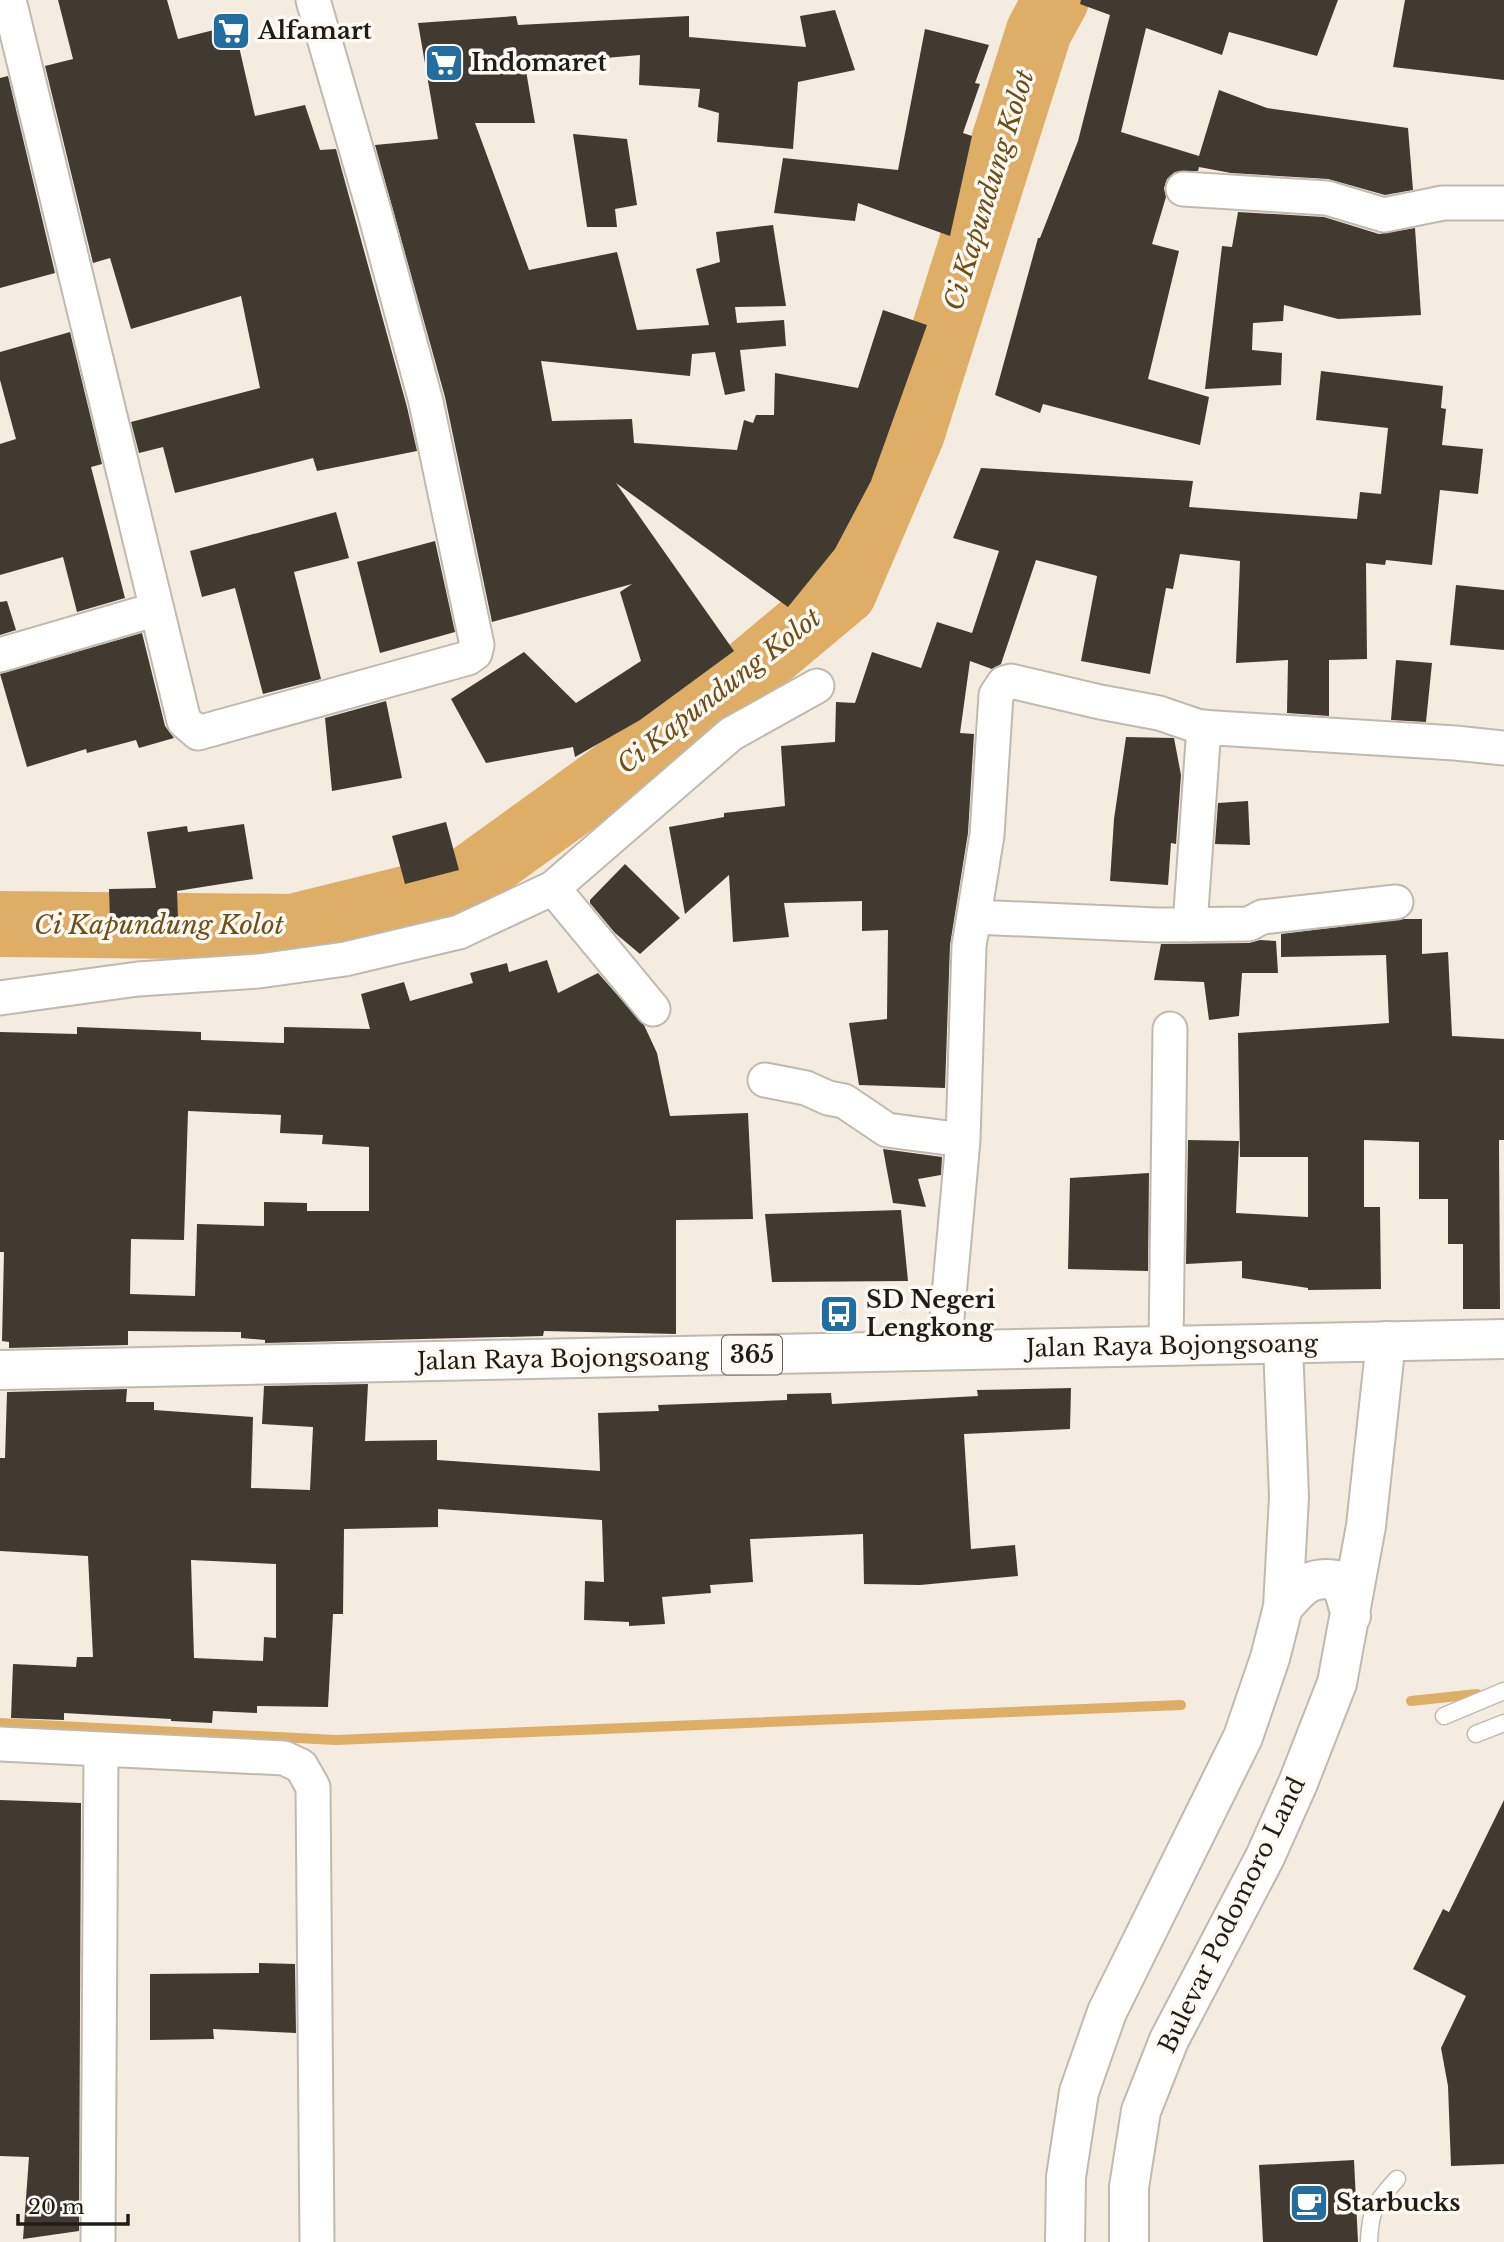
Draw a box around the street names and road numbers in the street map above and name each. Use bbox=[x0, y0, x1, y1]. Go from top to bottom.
street label: Jalan Raya Bojongsoang bbox=[1023, 1328, 1319, 1363]
road number: 365 bbox=[722, 1336, 782, 1374]
street label: Jalan Raya Bojongsoang bbox=[414, 1341, 710, 1376]
street label: Bulevar Podomoro Land bbox=[1152, 1772, 1311, 2057]

